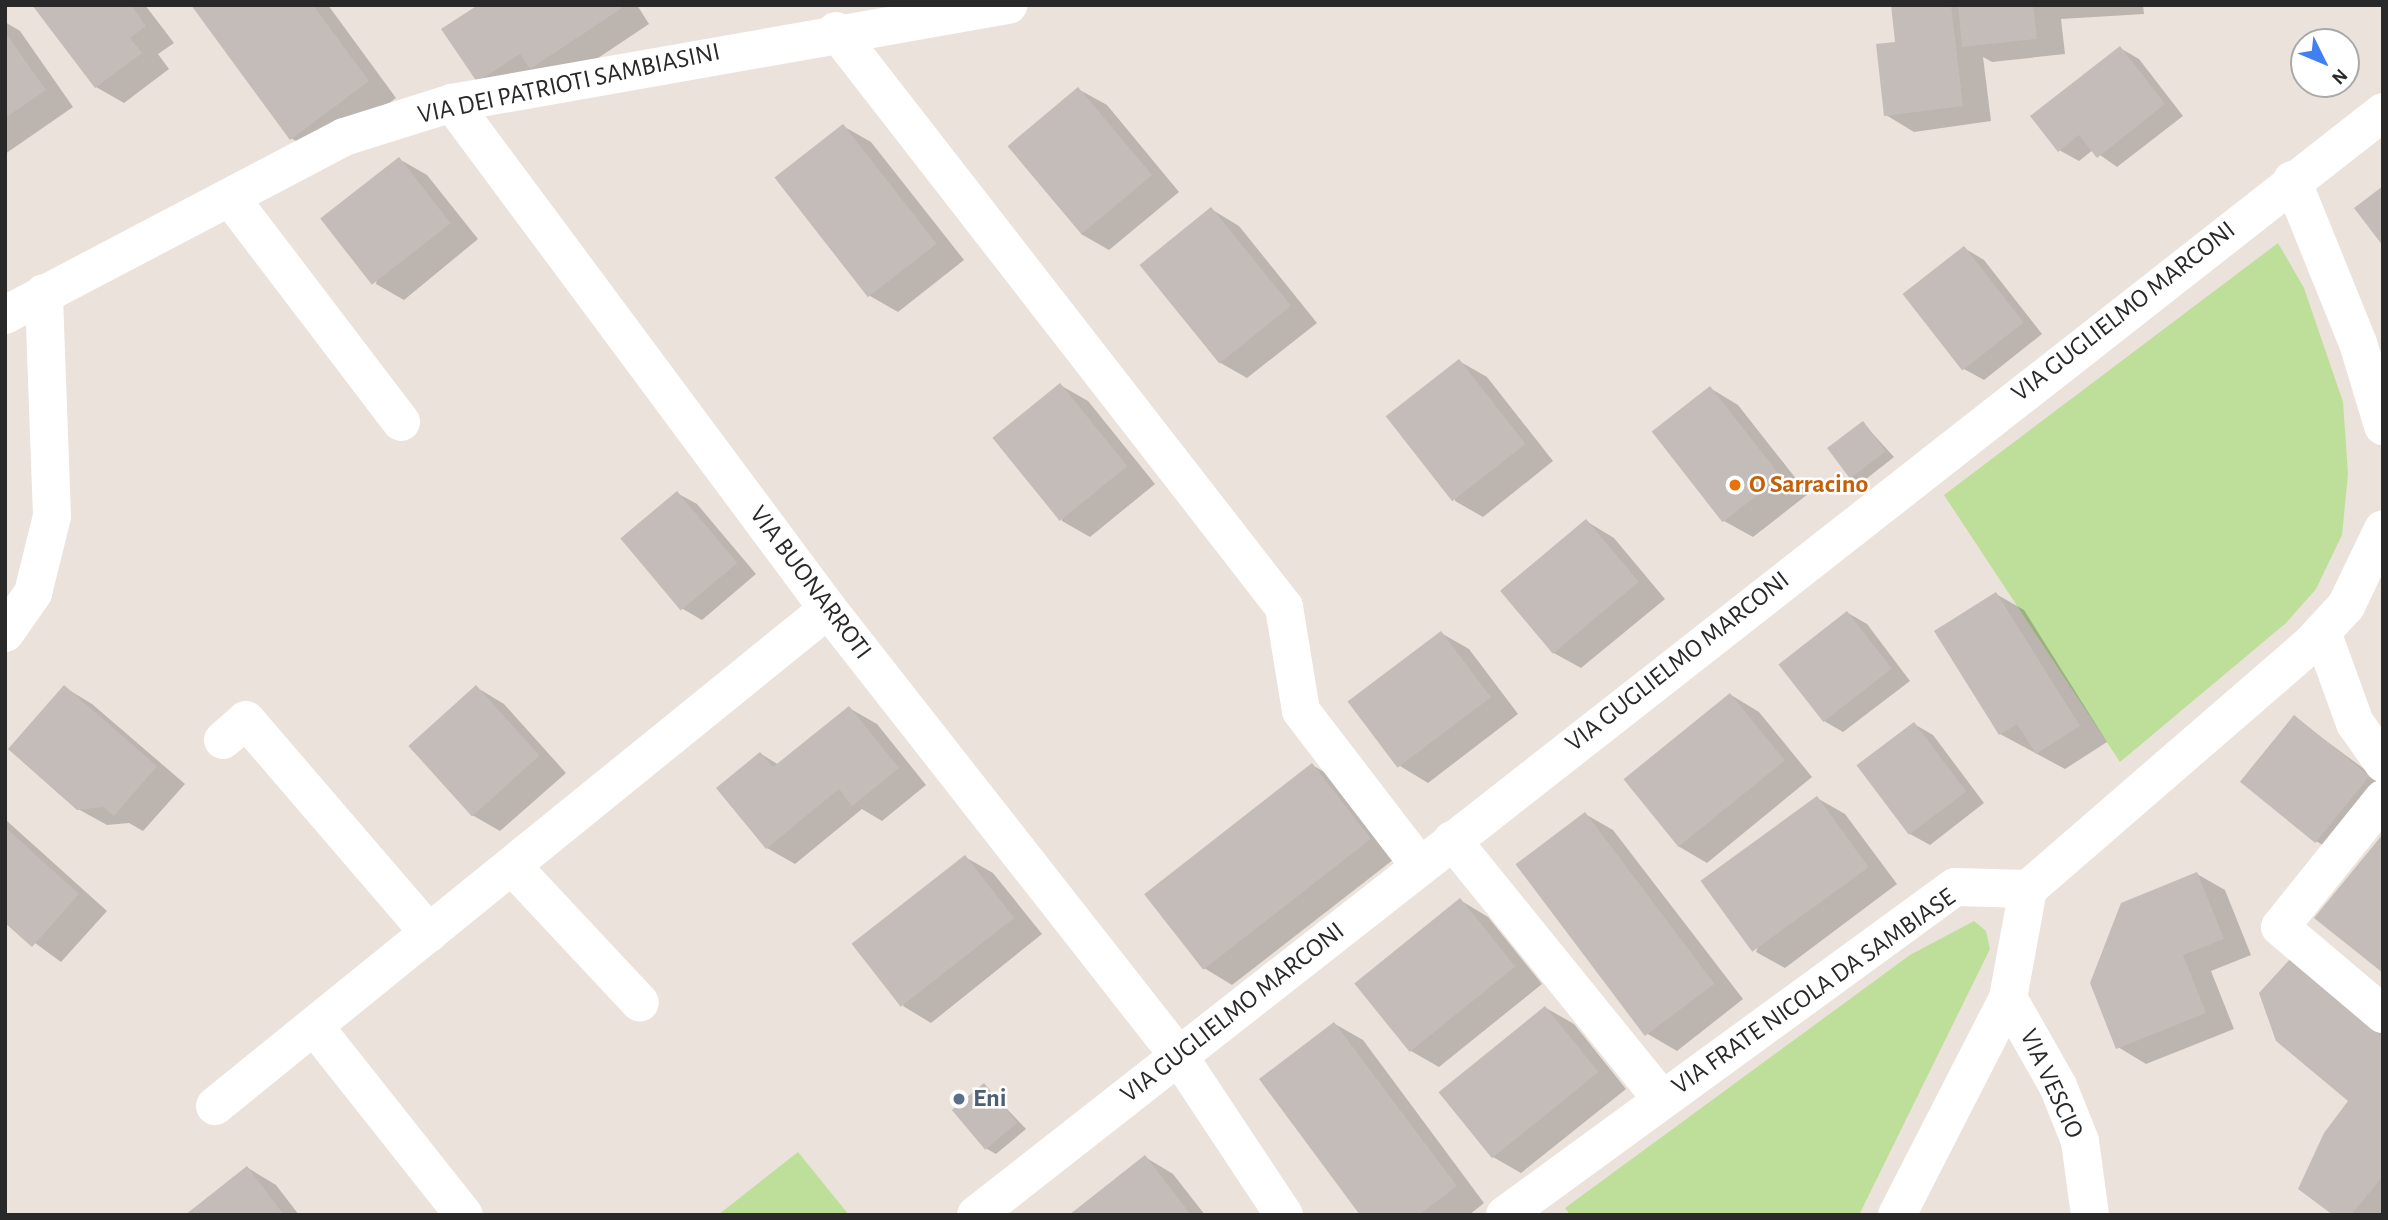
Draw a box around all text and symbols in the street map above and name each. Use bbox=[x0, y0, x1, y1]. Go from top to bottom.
north arrow bbox=[2290, 28, 2360, 98]
street label: VIA DEI PATRIOTI SAMBIASINI bbox=[415, 37, 723, 131]
text: N bbox=[2328, 65, 2351, 88]
street label: VIA GUGLIELMO MARCONI bbox=[2006, 215, 2242, 409]
place label: O Sarracino bbox=[1749, 469, 1868, 501]
marker: O Sarracino bbox=[1727, 477, 1743, 493]
street label: VIA BUONARROTI bbox=[742, 500, 878, 666]
street label: VIA GUGLIELMO MARCONI bbox=[1560, 565, 1796, 759]
street label: VIA FRATE NICOLA DA SAMBIASE bbox=[1666, 882, 1962, 1102]
street label: VIA GUGLIELMO MARCONI bbox=[1115, 916, 1351, 1110]
street label: VIA VESCIO bbox=[2012, 1024, 2090, 1144]
place label: Eni bbox=[973, 1083, 1007, 1115]
marker: Eni bbox=[951, 1091, 967, 1107]

